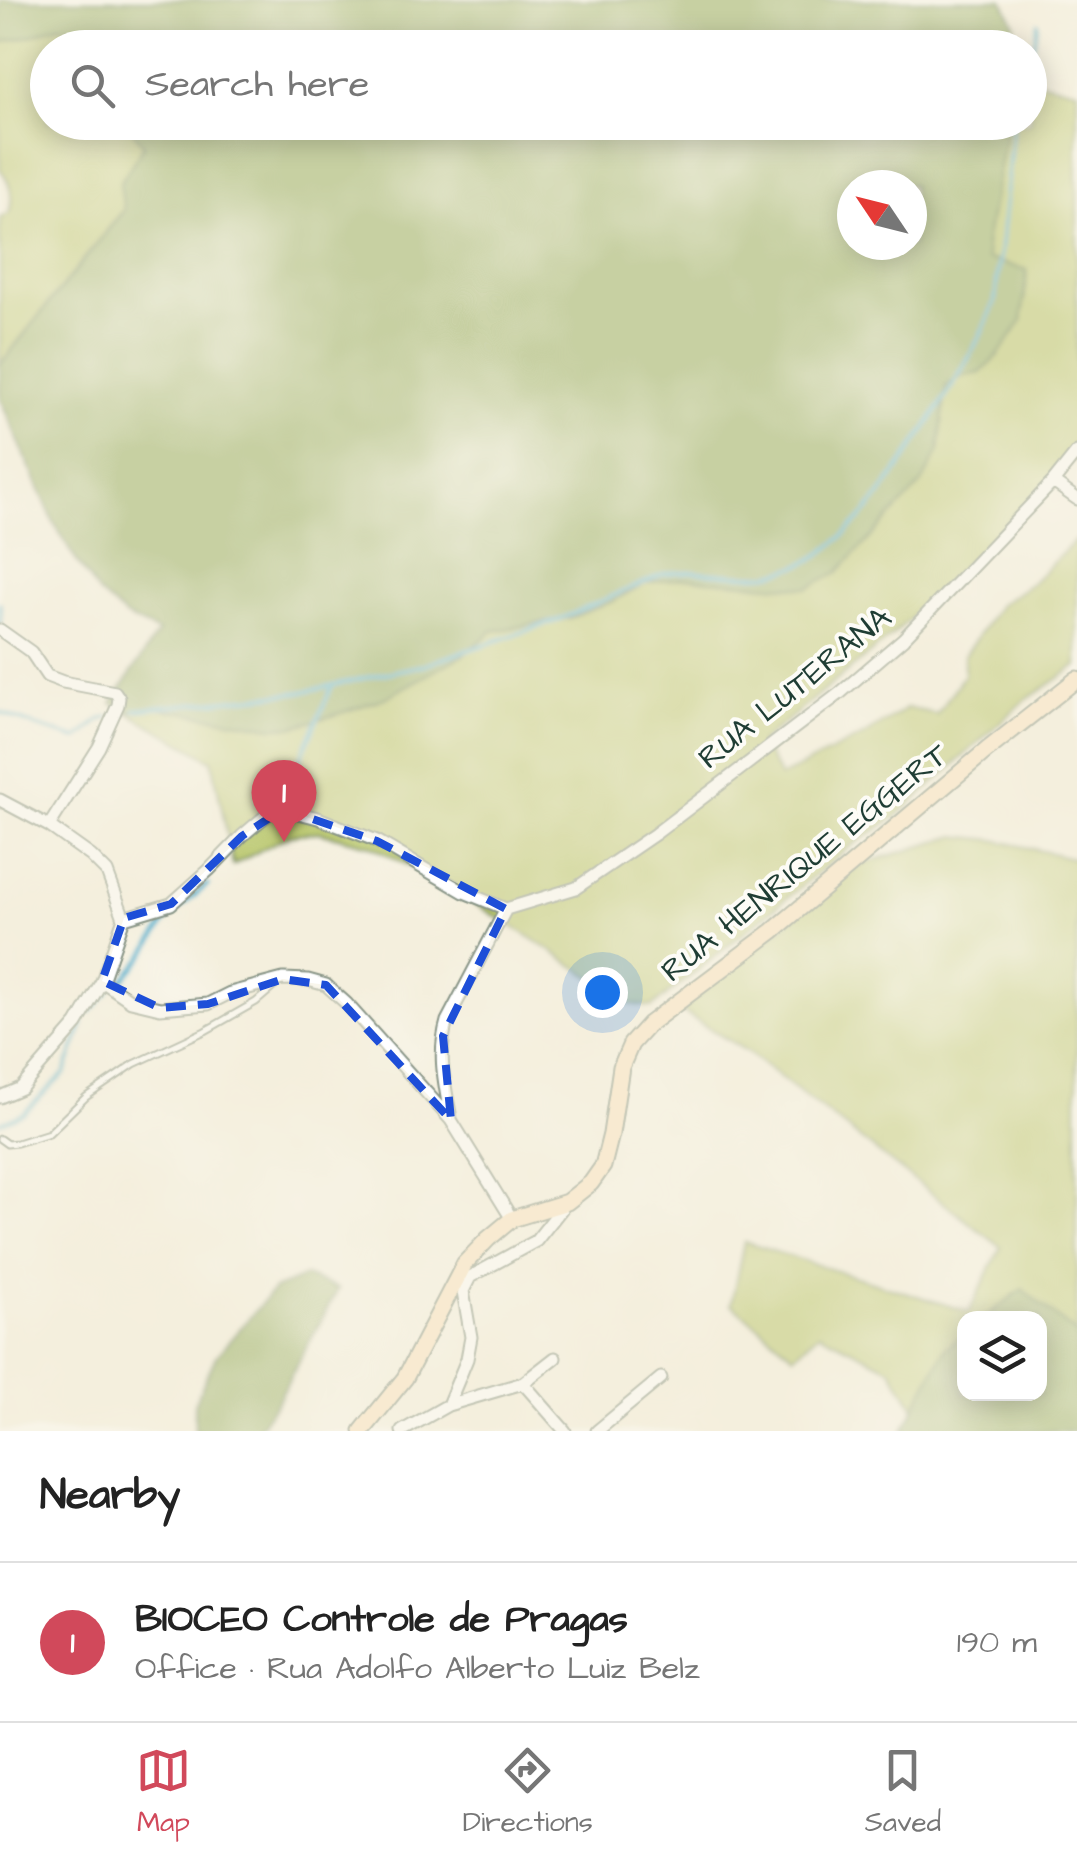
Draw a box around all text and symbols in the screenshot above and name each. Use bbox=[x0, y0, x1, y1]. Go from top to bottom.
search box bbox=[30, 30, 1047, 140]
icon: search bbox=[65, 58, 120, 113]
text: Search here bbox=[145, 59, 369, 111]
north arrow bbox=[837, 170, 927, 260]
street label: RUA LUTERANA bbox=[689, 596, 901, 780]
street label: RUA HENRIQUE EGGERT bbox=[652, 733, 958, 993]
pin: 1 bbox=[252, 760, 316, 842]
your location bbox=[577, 967, 628, 1018]
map controls bbox=[957, 1311, 1047, 1401]
button: layers bbox=[957, 1311, 1047, 1401]
text: Nearby bbox=[40, 1467, 180, 1525]
text: BIOCEO Controle de Pragas bbox=[135, 1594, 628, 1646]
text: 1 bbox=[70, 1620, 75, 1665]
text: 190 m bbox=[957, 1620, 1037, 1665]
text: Office · Rua Adolfo Alberto Luiz Belz bbox=[135, 1646, 700, 1691]
tab: Map bbox=[136, 1743, 191, 1842]
tab: Directions bbox=[463, 1743, 593, 1842]
tab: Saved bbox=[865, 1743, 941, 1842]

